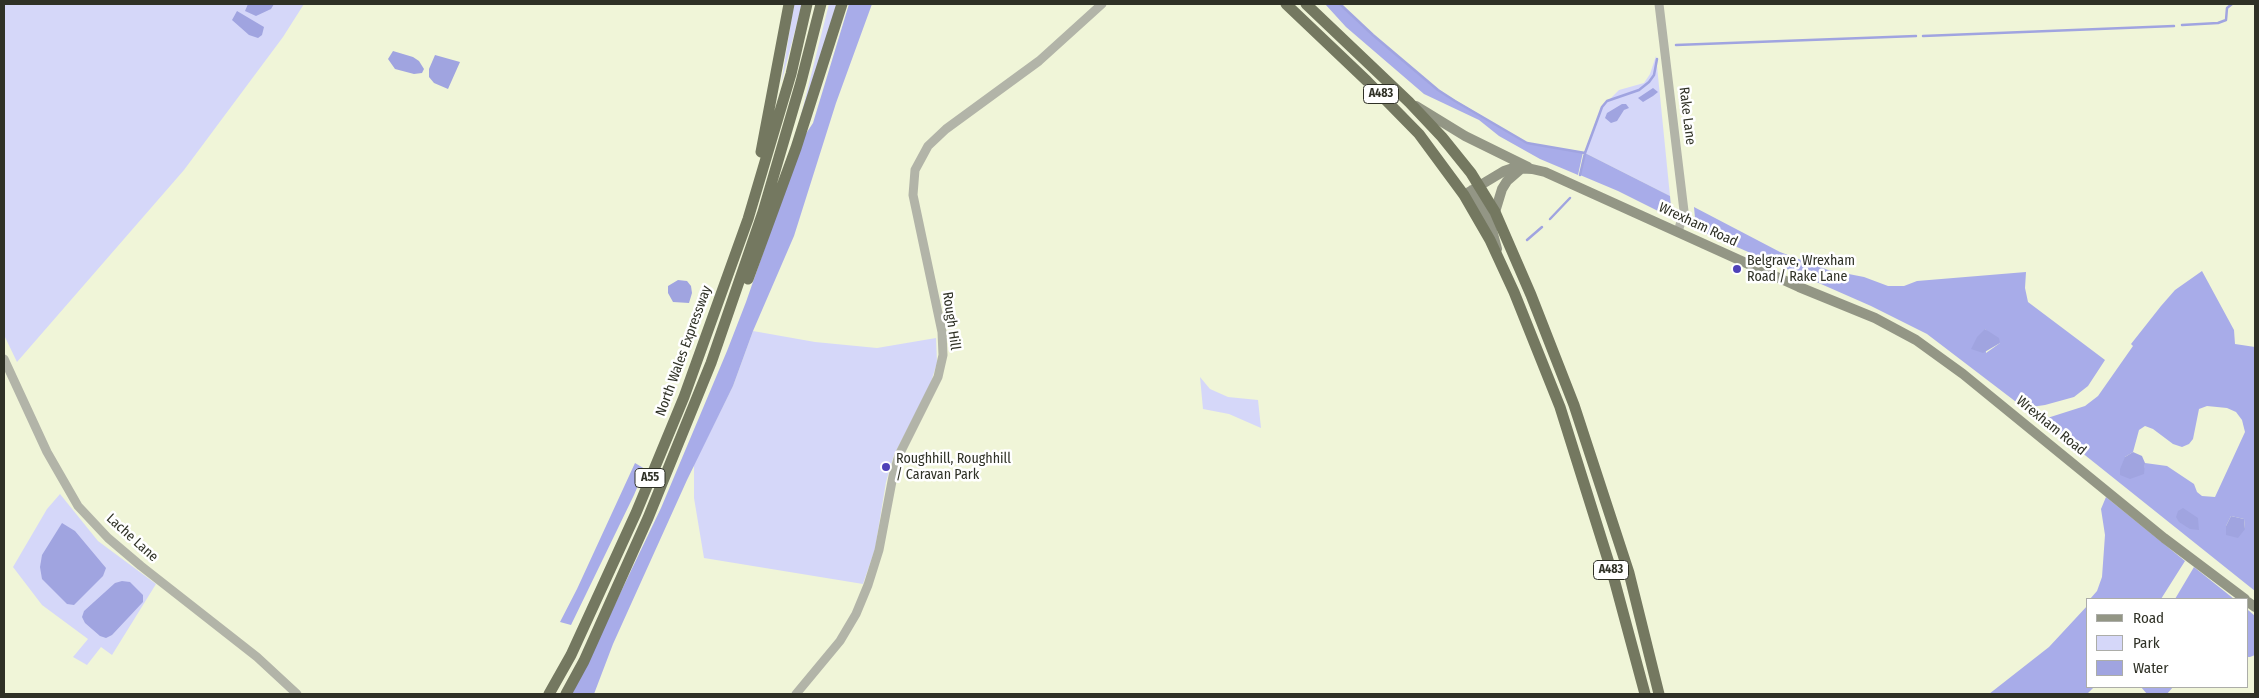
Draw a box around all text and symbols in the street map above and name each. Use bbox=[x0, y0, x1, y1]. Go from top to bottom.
road number: A483 bbox=[1364, 85, 1398, 104]
street label: Rake Lane bbox=[1675, 86, 1699, 146]
street label: Wrexham Road bbox=[1656, 199, 1740, 251]
place label: Belgrave, Wrexham Road / Rake Lane bbox=[1747, 253, 1855, 286]
marker: Belgrave, Wrexham Road / Rake Lane bbox=[1731, 263, 1743, 275]
street label: North Wales Expressway bbox=[653, 283, 715, 419]
street label: Rough Hill bbox=[939, 291, 963, 351]
street label: Wrexham Road bbox=[2013, 393, 2089, 459]
place label: Roughhill, Roughhill / Caravan Park bbox=[896, 451, 1011, 484]
marker: Roughhill, Roughhill / Caravan Park bbox=[880, 461, 892, 473]
road number: A55 bbox=[635, 468, 665, 488]
street label: Lache Lane bbox=[103, 510, 161, 566]
road number: A483 bbox=[1594, 560, 1628, 580]
legend bbox=[2086, 598, 2249, 688]
text: Road bbox=[2133, 609, 2164, 627]
text: Park bbox=[2133, 634, 2160, 652]
text: Water bbox=[2133, 659, 2168, 677]

